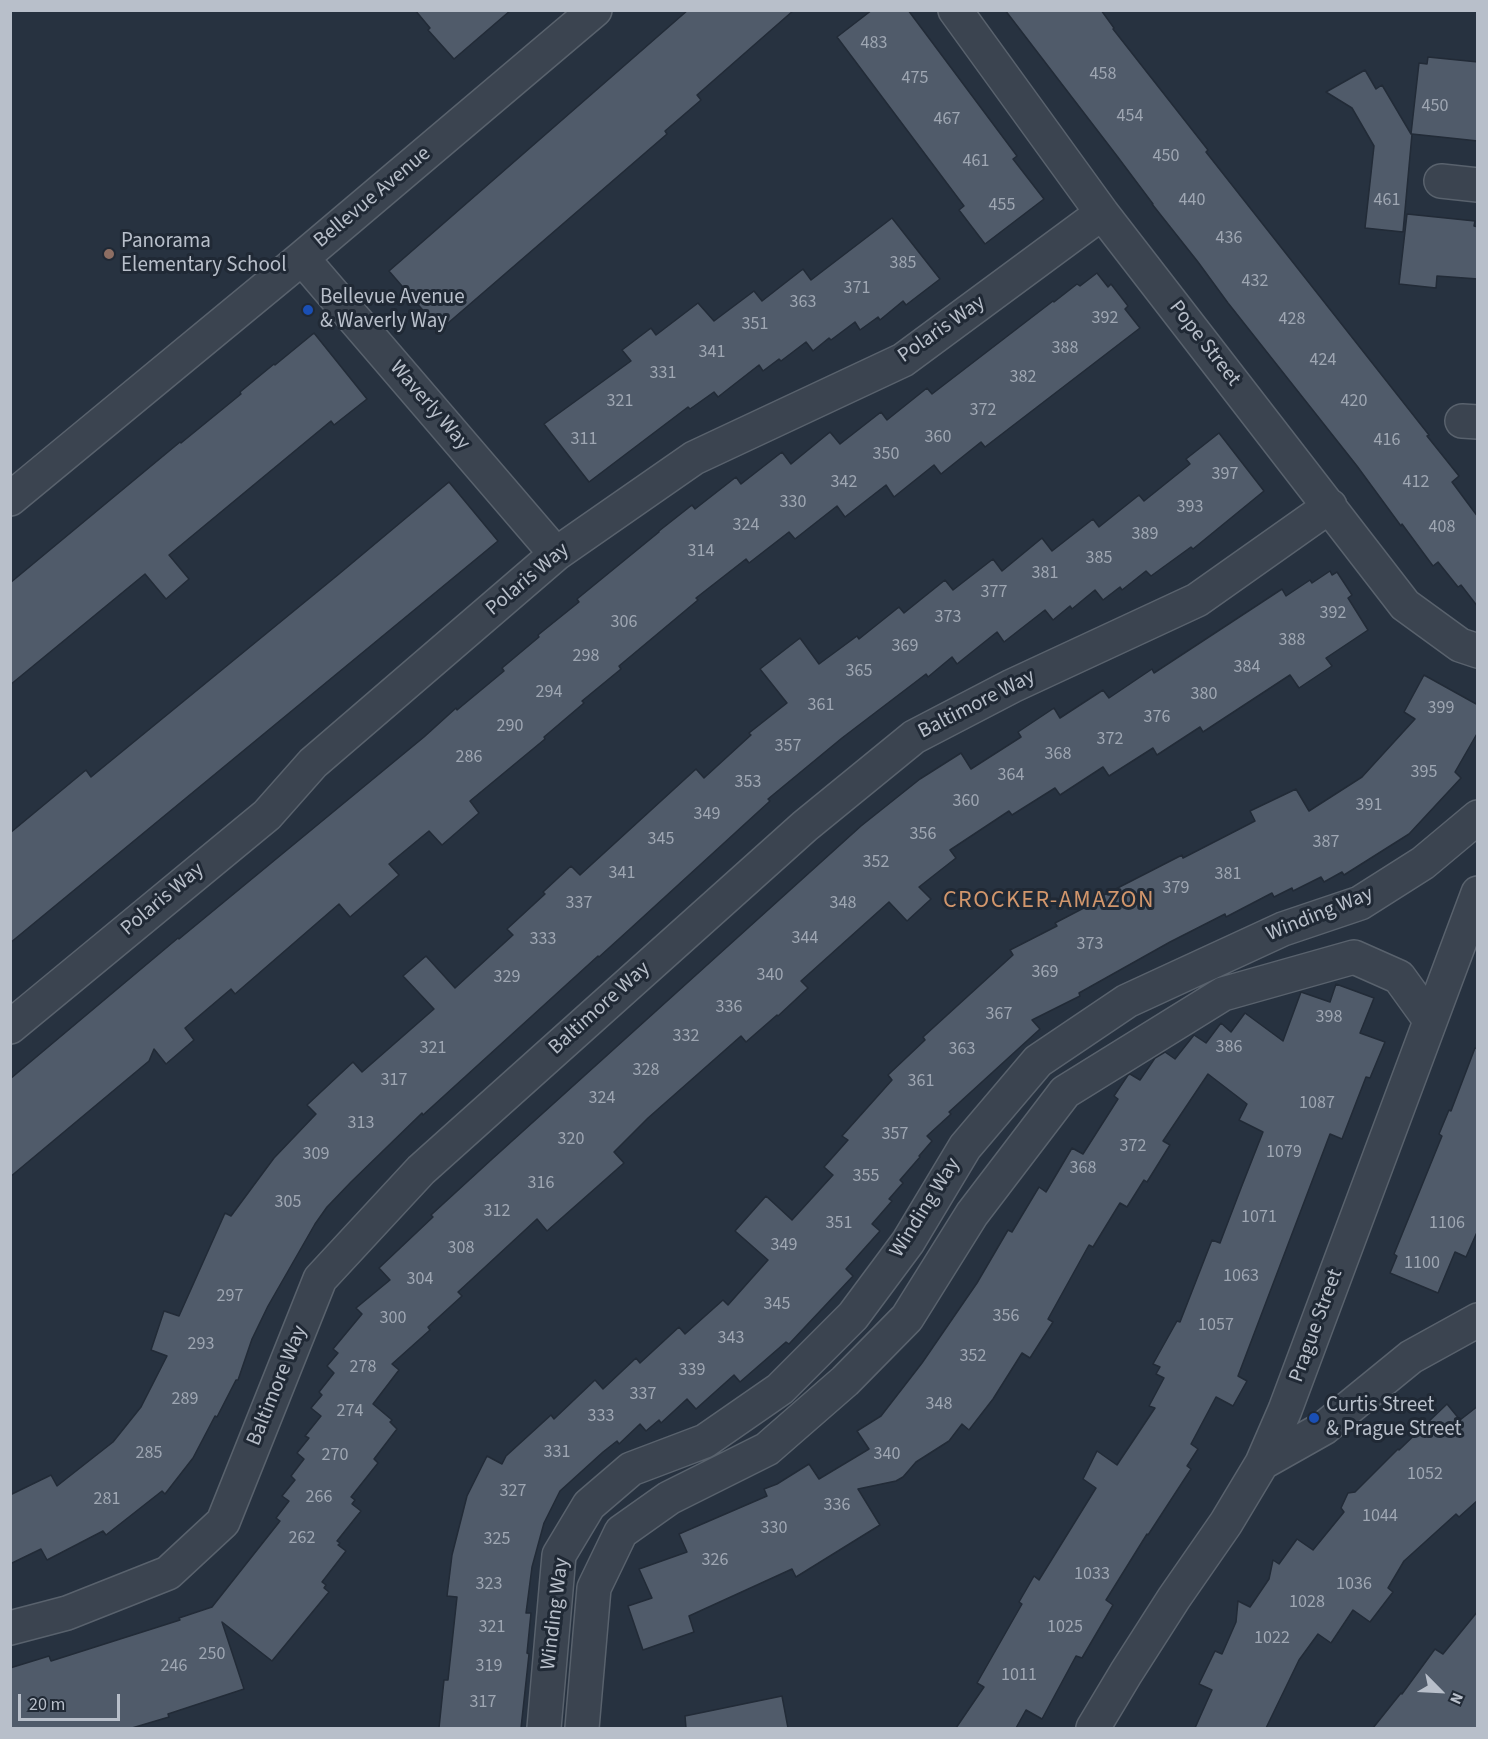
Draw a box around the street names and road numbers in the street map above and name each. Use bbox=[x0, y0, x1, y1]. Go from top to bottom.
street label: Bellevue Avenue bbox=[310, 142, 436, 254]
street label: Polaris Way bbox=[894, 291, 990, 369]
street label: Pope Street bbox=[1163, 296, 1245, 392]
street label: Waverly Way bbox=[383, 356, 475, 456]
street label: Polaris Way bbox=[481, 538, 575, 622]
street label: Baltimore Way bbox=[914, 665, 1040, 745]
street label: Polaris Way bbox=[116, 858, 210, 942]
street label: Winding Way bbox=[1263, 882, 1377, 948]
street label: Baltimore Way bbox=[544, 957, 656, 1061]
street label: Winding Way bbox=[885, 1153, 967, 1263]
street label: Prague Street bbox=[1285, 1266, 1349, 1386]
street label: Baltimore Way bbox=[242, 1322, 314, 1450]
street label: Winding Way bbox=[537, 1556, 575, 1672]

